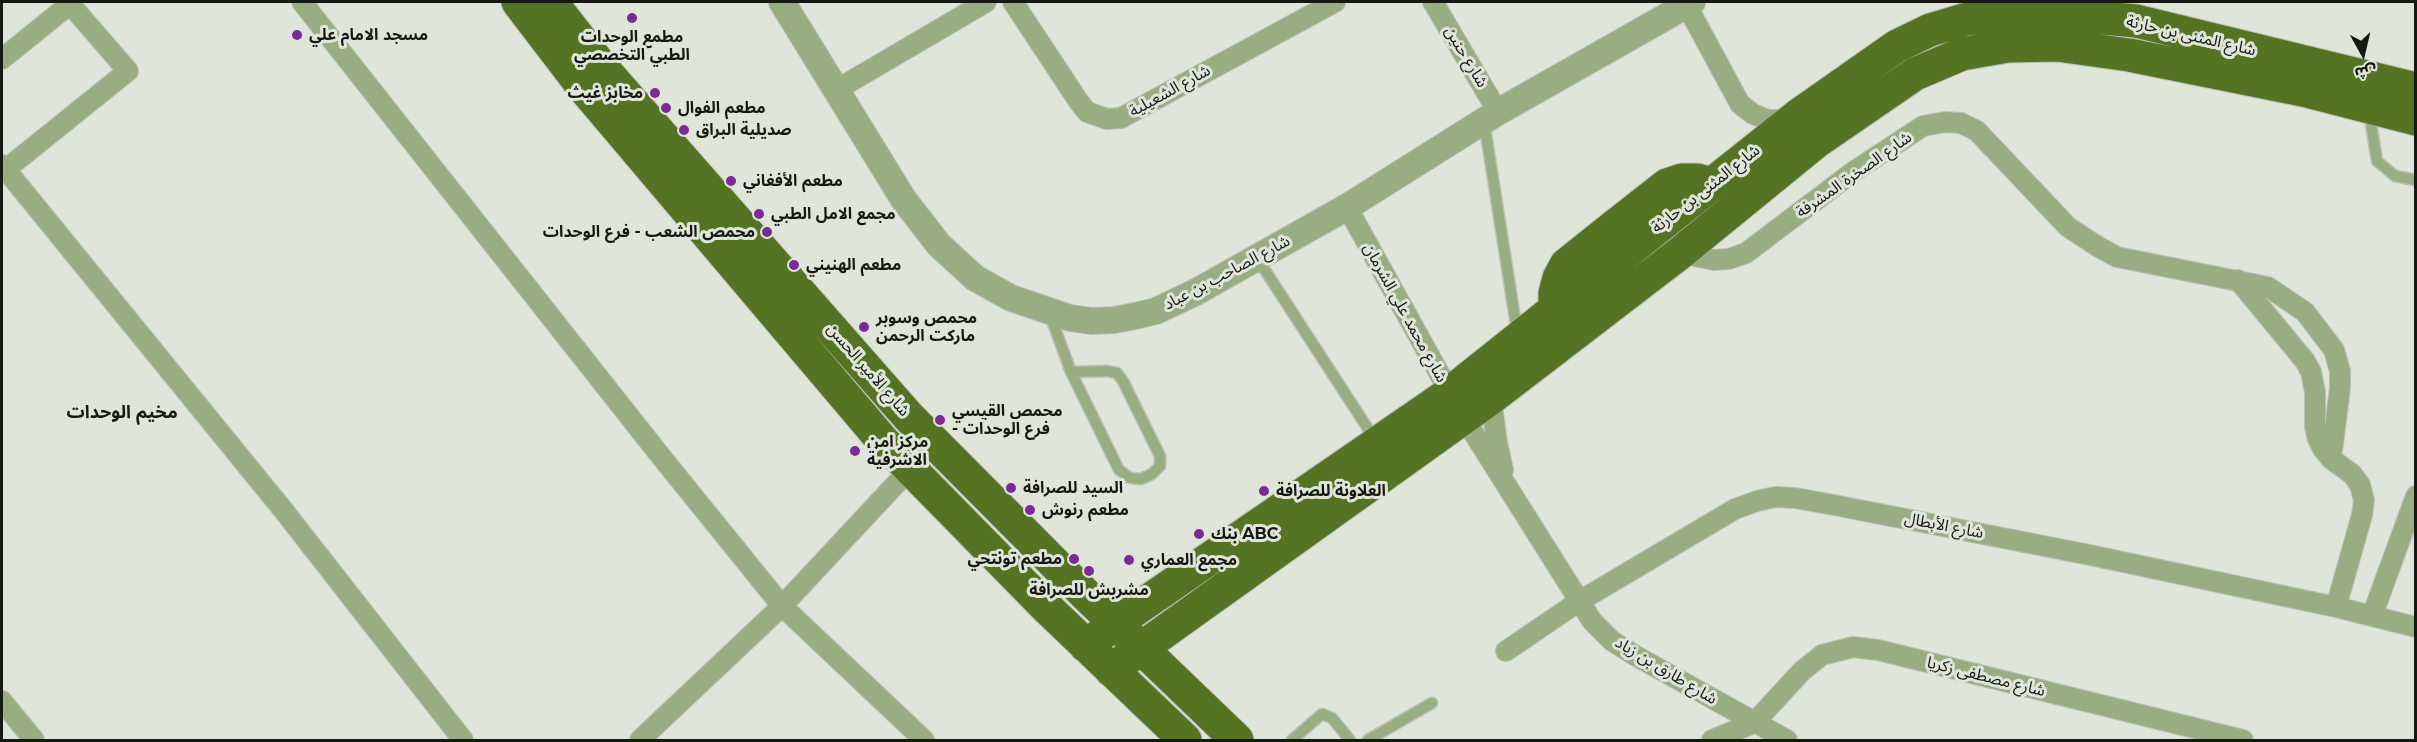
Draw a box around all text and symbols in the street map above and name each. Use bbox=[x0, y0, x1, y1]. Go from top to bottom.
marker: مطمع الوحدات الطبي التخصصي bbox=[625, 11, 639, 25]
street label: شارع المثنى بن حارثة bbox=[2124, 12, 2258, 60]
street label: شارع حنين bbox=[1440, 23, 1492, 91]
north arrow bbox=[2333, 24, 2393, 84]
place label: مسجد الامام علي bbox=[309, 25, 428, 45]
place label: مطمع الوحدات الطبي التخصصي bbox=[574, 27, 690, 65]
marker: مسجد الامام علي bbox=[290, 28, 304, 42]
street label: شارع الشعيلية bbox=[1126, 61, 1214, 121]
text: ش bbox=[2353, 61, 2378, 83]
place label: مخابز غيث bbox=[568, 83, 643, 103]
marker: مخابز غيث bbox=[648, 86, 662, 100]
place label: مطعم الفوال bbox=[678, 98, 766, 118]
marker: مطعم الفوال bbox=[659, 101, 673, 115]
place label: صديلية البراق bbox=[696, 120, 792, 140]
marker: صديلية البراق bbox=[677, 123, 691, 137]
street label: شارع الصخرة المشرفة bbox=[1793, 128, 1915, 222]
street label: شارع المثنى بن حارثة bbox=[1648, 141, 1764, 237]
place label: مطعم الأفغاني bbox=[743, 171, 843, 191]
marker: مطعم الأفغاني bbox=[724, 174, 738, 188]
place label: مجمع الامل الطبي bbox=[771, 204, 896, 224]
marker: مجمع الامل الطبي bbox=[752, 207, 766, 221]
place label: محمص الشعب - فرع الوحدات bbox=[543, 222, 755, 242]
marker: محمص الشعب - فرع الوحدات bbox=[760, 225, 774, 239]
street label: شارع الصاحب بن عباد bbox=[1161, 232, 1293, 314]
street label: شارع محمد علي الشرمان bbox=[1359, 240, 1451, 386]
place label: مطعم الهنيني bbox=[806, 255, 901, 275]
marker: مطعم الهنيني bbox=[787, 258, 801, 272]
place label: محمص وسوبر ماركت الرحمن bbox=[876, 308, 977, 346]
street label: شارع الأمير الحسن bbox=[822, 320, 914, 420]
marker: محمص وسوبر ماركت الرحمن bbox=[857, 320, 871, 334]
place label: محمص القيسي - فرع الوحدات bbox=[952, 401, 1063, 439]
district label: مخيم الوحدات bbox=[66, 402, 178, 424]
marker: محمص القيسي - فرع الوحدات bbox=[933, 413, 947, 427]
place label: مركز امن الاشرفية bbox=[867, 432, 928, 470]
marker: مركز امن الاشرفية bbox=[848, 444, 862, 458]
place label: السيد للصرافة bbox=[1023, 478, 1123, 498]
marker: السيد للصرافة bbox=[1004, 481, 1018, 495]
place label: العلاونة للصرافة bbox=[1276, 481, 1386, 501]
marker: العلاونة للصرافة bbox=[1257, 484, 1271, 498]
place label: مطعم رنوش bbox=[1042, 500, 1129, 520]
marker: مطعم رنوش bbox=[1023, 503, 1037, 517]
street label: شارع الأبطال bbox=[1903, 509, 1985, 543]
place label: بنك ABC bbox=[1211, 524, 1278, 544]
marker: بنك ABC bbox=[1192, 527, 1206, 541]
place label: مطعم تونتحي bbox=[968, 549, 1062, 569]
place label: مجمع العماري bbox=[1141, 550, 1237, 570]
marker: مطعم تونتحي bbox=[1067, 552, 1081, 566]
marker: مجمع العماري bbox=[1122, 553, 1136, 567]
marker: مشربش للصرافة bbox=[1082, 564, 1096, 578]
place label: مشربش للصرافة bbox=[1029, 580, 1149, 600]
street label: شارع طارق بن زياد bbox=[1612, 633, 1720, 709]
street label: شارع مصطفى زكريا bbox=[1925, 653, 2047, 701]

